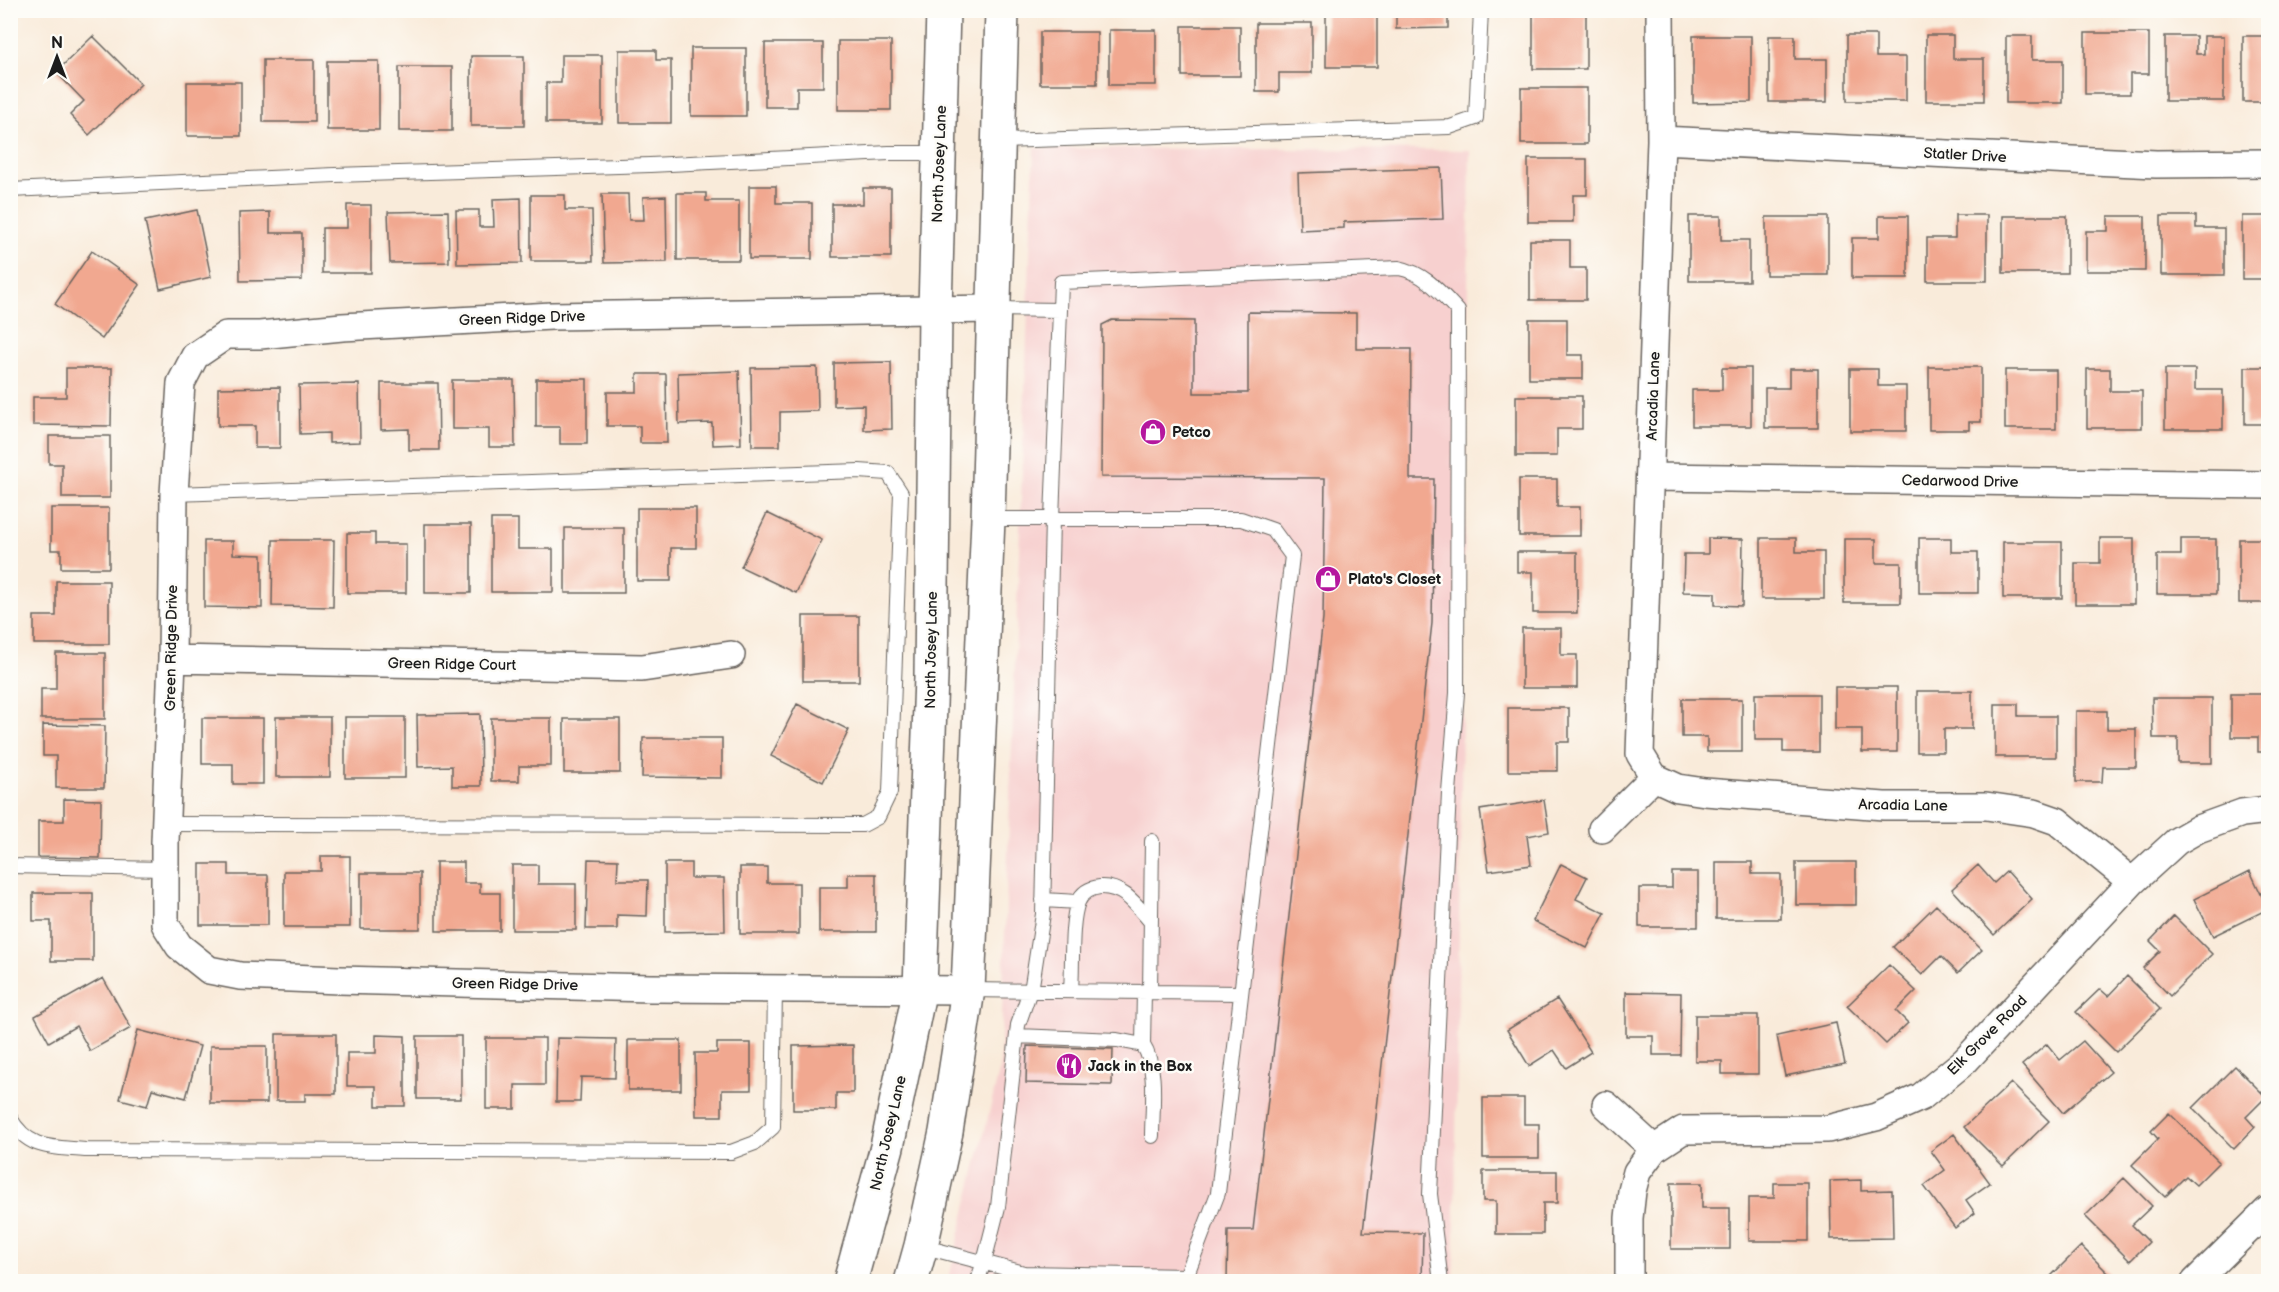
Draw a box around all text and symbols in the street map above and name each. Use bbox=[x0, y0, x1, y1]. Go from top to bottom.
north arrow bbox=[27, 27, 87, 87]
text: N bbox=[51, 34, 63, 53]
street label: North Josey Lane bbox=[928, 105, 951, 223]
street label: Statler Drive bbox=[1923, 144, 2007, 167]
street label: Green Ridge Drive bbox=[459, 307, 586, 330]
street label: Arcadia Lane bbox=[1642, 351, 1665, 441]
shop icon: Petco bbox=[1138, 417, 1168, 447]
place label: Petco bbox=[1172, 423, 1211, 442]
street label: Cedarwood Drive bbox=[1901, 471, 2019, 492]
shop icon: Plato's Closet bbox=[1313, 564, 1343, 594]
place label: Plato's Closet bbox=[1348, 570, 1441, 589]
street label: Green Ridge Drive bbox=[161, 585, 182, 711]
street label: North Josey Lane bbox=[921, 591, 942, 709]
street label: Green Ridge Court bbox=[388, 654, 517, 675]
street label: Arcadia Lane bbox=[1858, 795, 1948, 816]
street label: Green Ridge Drive bbox=[452, 974, 578, 995]
street label: Elk Grove Road bbox=[1943, 991, 2031, 1079]
restaurant icon: Jack in the Box bbox=[1054, 1051, 1084, 1081]
place label: Jack in the Box bbox=[1088, 1057, 1192, 1076]
street label: North Josey Lane bbox=[866, 1074, 911, 1193]

